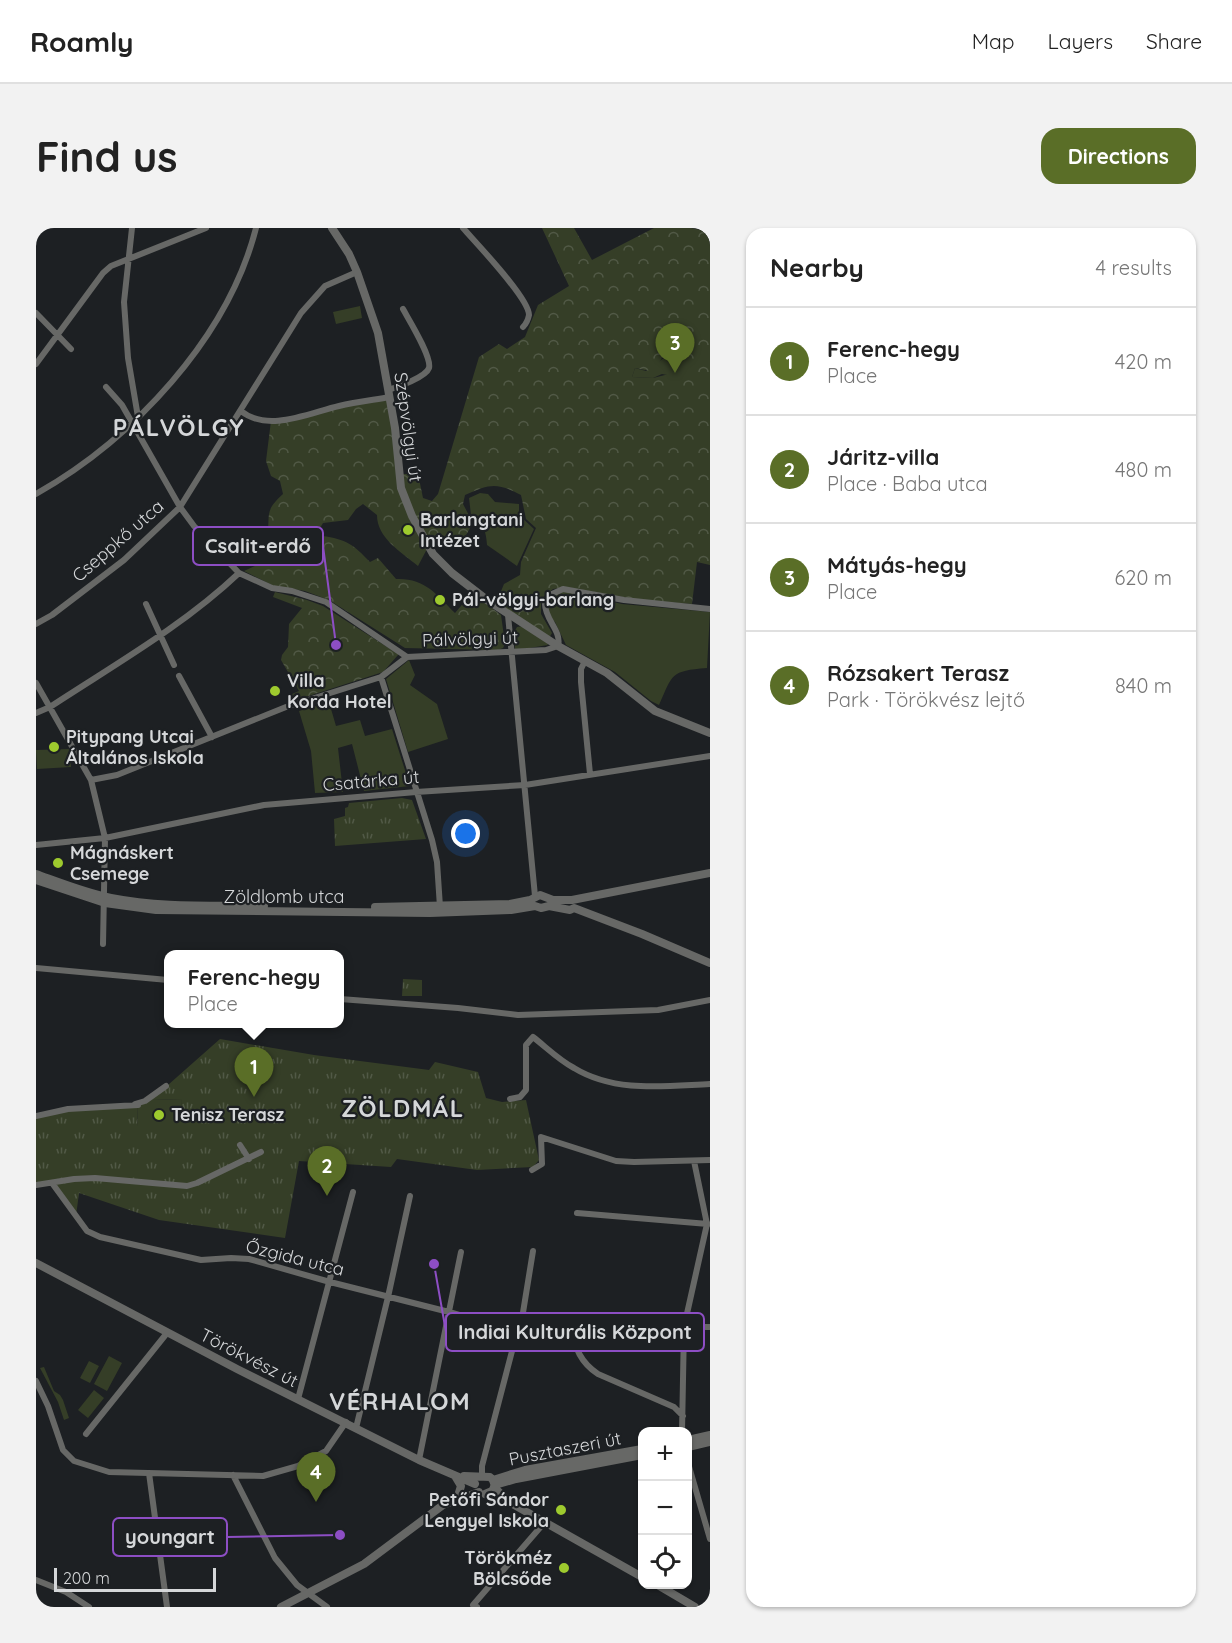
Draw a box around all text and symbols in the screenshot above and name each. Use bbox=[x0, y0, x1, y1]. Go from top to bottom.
text: Roamly bbox=[30, 24, 134, 59]
text: Map bbox=[972, 28, 1015, 54]
text: Layers bbox=[1048, 28, 1113, 54]
text: Share bbox=[1146, 28, 1202, 54]
button: Directions bbox=[1041, 128, 1196, 184]
text: Find us bbox=[36, 130, 178, 183]
text: Nearby bbox=[770, 251, 864, 284]
text: 4 results bbox=[1096, 255, 1172, 280]
pin: 3 bbox=[656, 324, 694, 373]
text: Ferenc-hegy bbox=[827, 335, 960, 363]
text: 1 bbox=[786, 349, 793, 374]
text: 420 m bbox=[1115, 349, 1172, 374]
text: Place bbox=[827, 363, 877, 388]
street label: Szépvölgyi út bbox=[389, 371, 428, 483]
district label: PÁLVÖLGY bbox=[113, 412, 245, 442]
text: Járitz-villa bbox=[827, 443, 939, 471]
text: 2 bbox=[784, 457, 795, 482]
text: 480 m bbox=[1115, 457, 1172, 482]
text: Place · Baba utca bbox=[827, 471, 988, 496]
street label: Cseppkő utca bbox=[67, 495, 168, 587]
place label: Barlangtani Intézet bbox=[420, 508, 523, 552]
marker: Barlangtani Intézet bbox=[401, 523, 415, 537]
callout: Csalit-erdő bbox=[193, 527, 323, 565]
text: Csalit-erdő bbox=[205, 533, 311, 558]
text: Mátyás-hegy bbox=[827, 551, 967, 579]
text: 3 bbox=[784, 565, 795, 590]
text: 620 m bbox=[1115, 565, 1172, 590]
text: Place bbox=[827, 579, 877, 604]
place label: Pál-völgyi-barlang bbox=[452, 588, 614, 611]
marker: Pál-völgyi-barlang bbox=[433, 593, 447, 607]
street label: Pálvölgyi út bbox=[422, 625, 518, 652]
text: Rózsakert Terasz bbox=[827, 659, 1009, 687]
place label: Villa Korda Hotel bbox=[287, 669, 392, 713]
text: 4 bbox=[784, 673, 795, 698]
text: 840 m bbox=[1115, 673, 1172, 698]
marker: Villa Korda Hotel bbox=[268, 684, 282, 698]
text: Park · Törökvész lejtő bbox=[827, 687, 1025, 712]
place label: Pitypang Utcai Általános Iskola bbox=[66, 725, 204, 769]
marker: Pitypang Utcai Általános Iskola bbox=[47, 740, 61, 754]
street label: Csatárka út bbox=[322, 765, 420, 796]
your location bbox=[451, 819, 480, 848]
place label: Mágnáskert Csemege bbox=[70, 841, 174, 885]
marker: Mágnáskert Csemege bbox=[51, 856, 65, 870]
street label: Zöldlomb utca bbox=[224, 885, 344, 908]
popup bbox=[164, 950, 344, 1028]
text: Ferenc-hegy bbox=[187, 963, 321, 991]
text: Place bbox=[187, 991, 238, 1016]
pin: 1 bbox=[234, 1048, 274, 1097]
district label: ZÖLDMÁL bbox=[341, 1093, 465, 1123]
place label: Tenisz Terasz bbox=[171, 1103, 284, 1126]
marker: Tenisz Terasz bbox=[152, 1108, 166, 1122]
pin: 2 bbox=[308, 1146, 346, 1196]
street label: Őzgida utca bbox=[243, 1234, 347, 1281]
callout: Indiai Kulturális Központ bbox=[446, 1313, 704, 1351]
text: Indiai Kulturális Központ bbox=[458, 1319, 692, 1344]
street label: Törökvész út bbox=[196, 1323, 302, 1392]
district label: VÉRHALOM bbox=[329, 1386, 471, 1416]
street label: Pusztaszeri út bbox=[507, 1426, 623, 1471]
map controls bbox=[638, 1427, 692, 1589]
button: + bbox=[638, 1427, 692, 1481]
pin: 4 bbox=[296, 1452, 336, 1502]
button: − bbox=[638, 1481, 692, 1535]
place label: Petőfi Sándor Lengyel Iskola bbox=[424, 1488, 549, 1532]
marker: Petőfi Sándor Lengyel Iskola bbox=[554, 1503, 568, 1517]
callout: youngart bbox=[113, 1518, 227, 1556]
text: youngart bbox=[125, 1524, 215, 1549]
button: locate bbox=[638, 1535, 692, 1589]
place label: Törökméz Bölcsőde bbox=[464, 1546, 552, 1590]
marker: Törökméz Bölcsőde bbox=[557, 1561, 571, 1575]
scale bar bbox=[54, 1565, 216, 1592]
text: 200 m bbox=[63, 1568, 110, 1588]

